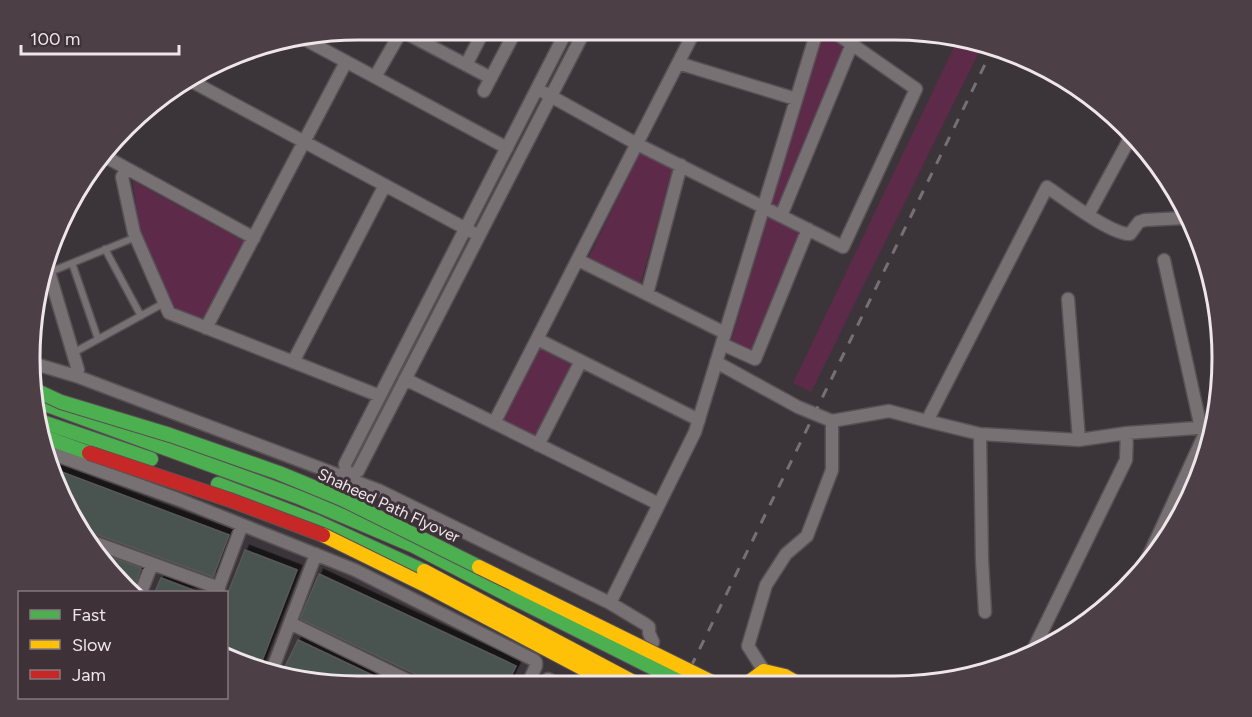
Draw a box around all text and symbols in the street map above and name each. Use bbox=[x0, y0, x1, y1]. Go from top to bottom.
scale bar bbox=[21, 18, 178, 56]
text: 100 m bbox=[30, 28, 80, 50]
street label: Shaheed Path Flyover bbox=[315, 464, 463, 547]
legend bbox=[18, 591, 228, 699]
text: Fast bbox=[72, 604, 106, 626]
text: Slow bbox=[72, 634, 111, 656]
text: Jam bbox=[72, 664, 106, 686]

